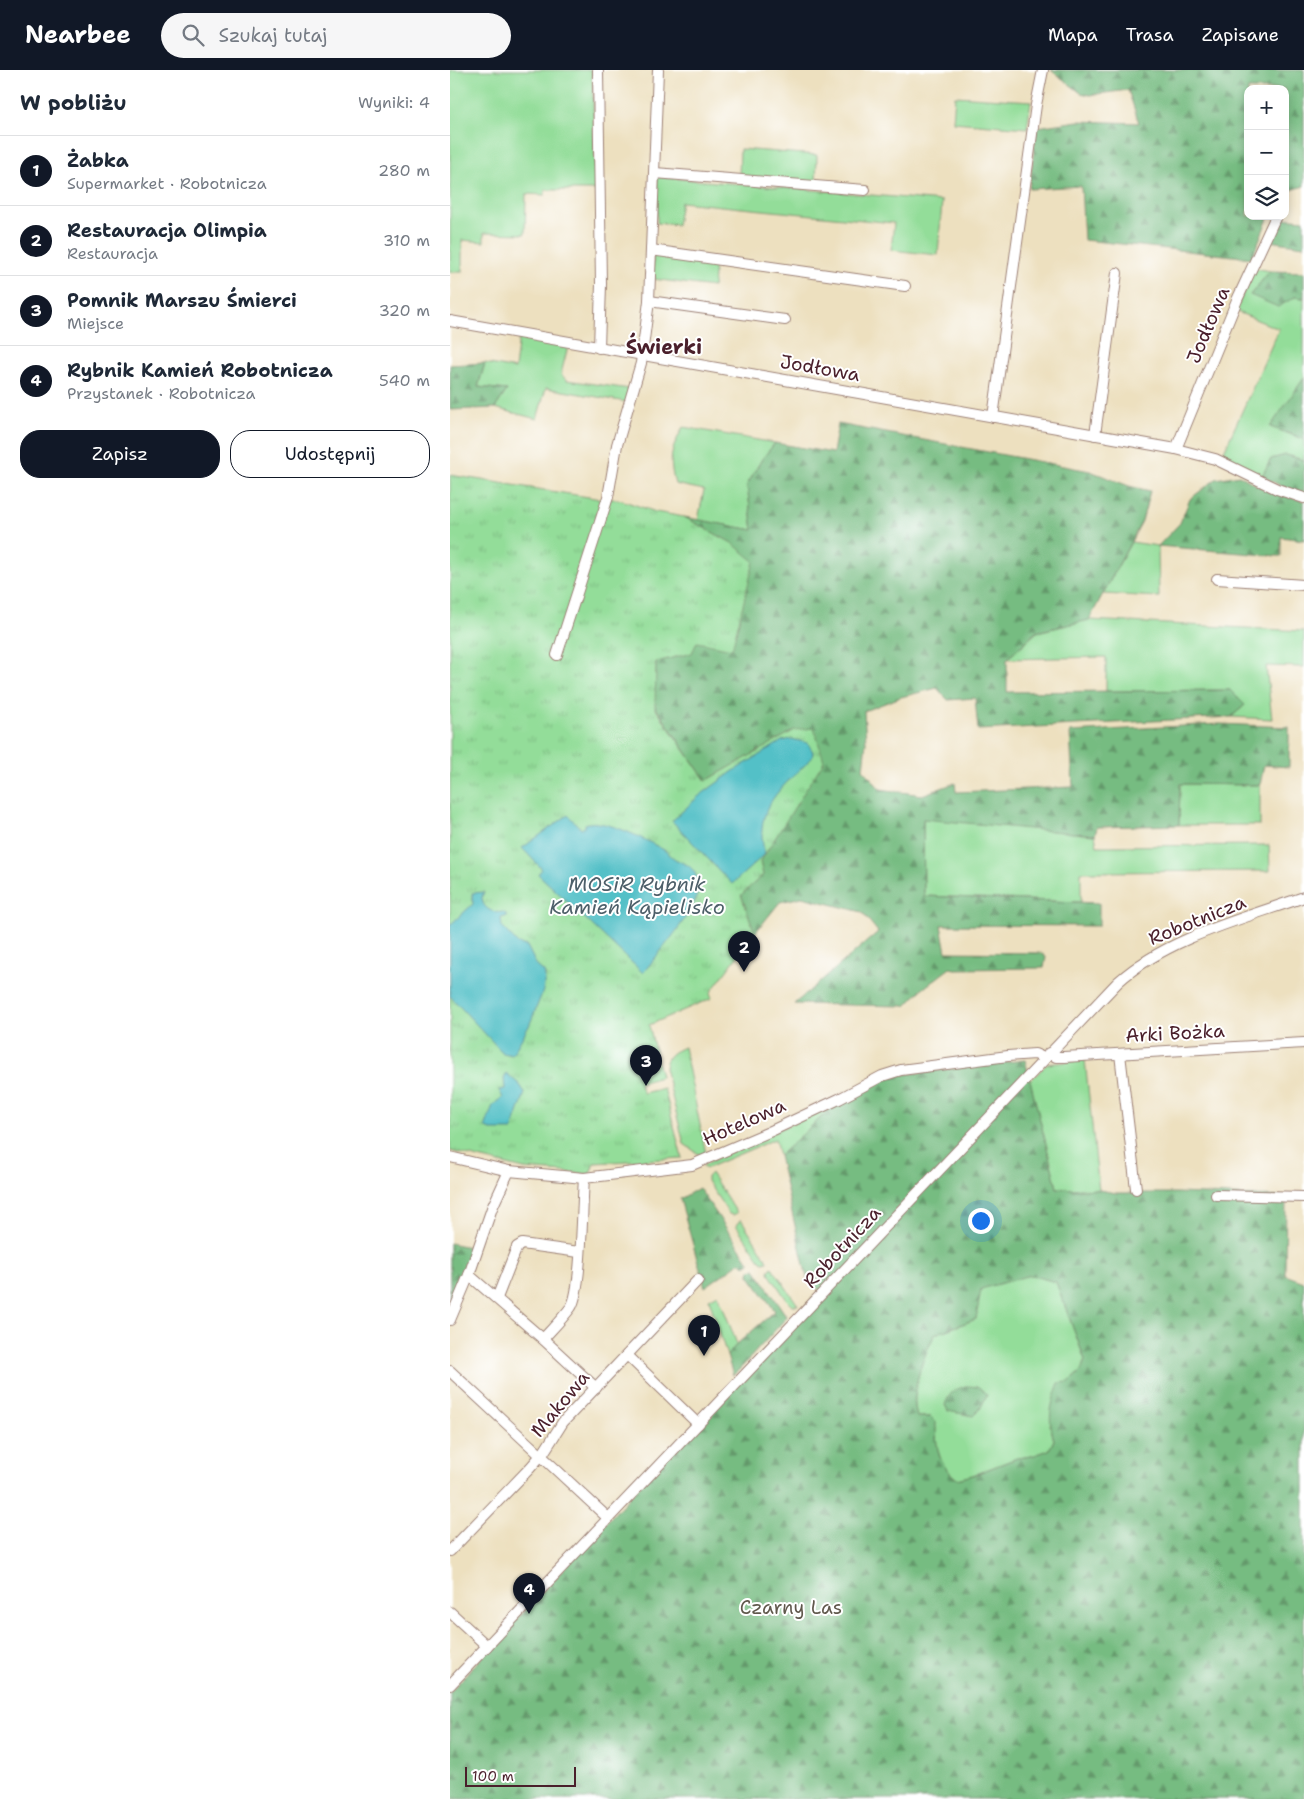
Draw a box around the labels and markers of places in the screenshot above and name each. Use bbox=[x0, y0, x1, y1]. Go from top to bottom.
pin: 2 bbox=[728, 931, 760, 972]
pin: 3 bbox=[630, 1045, 662, 1086]
pin: 1 bbox=[688, 1315, 720, 1356]
pin: 4 bbox=[513, 1573, 545, 1614]

